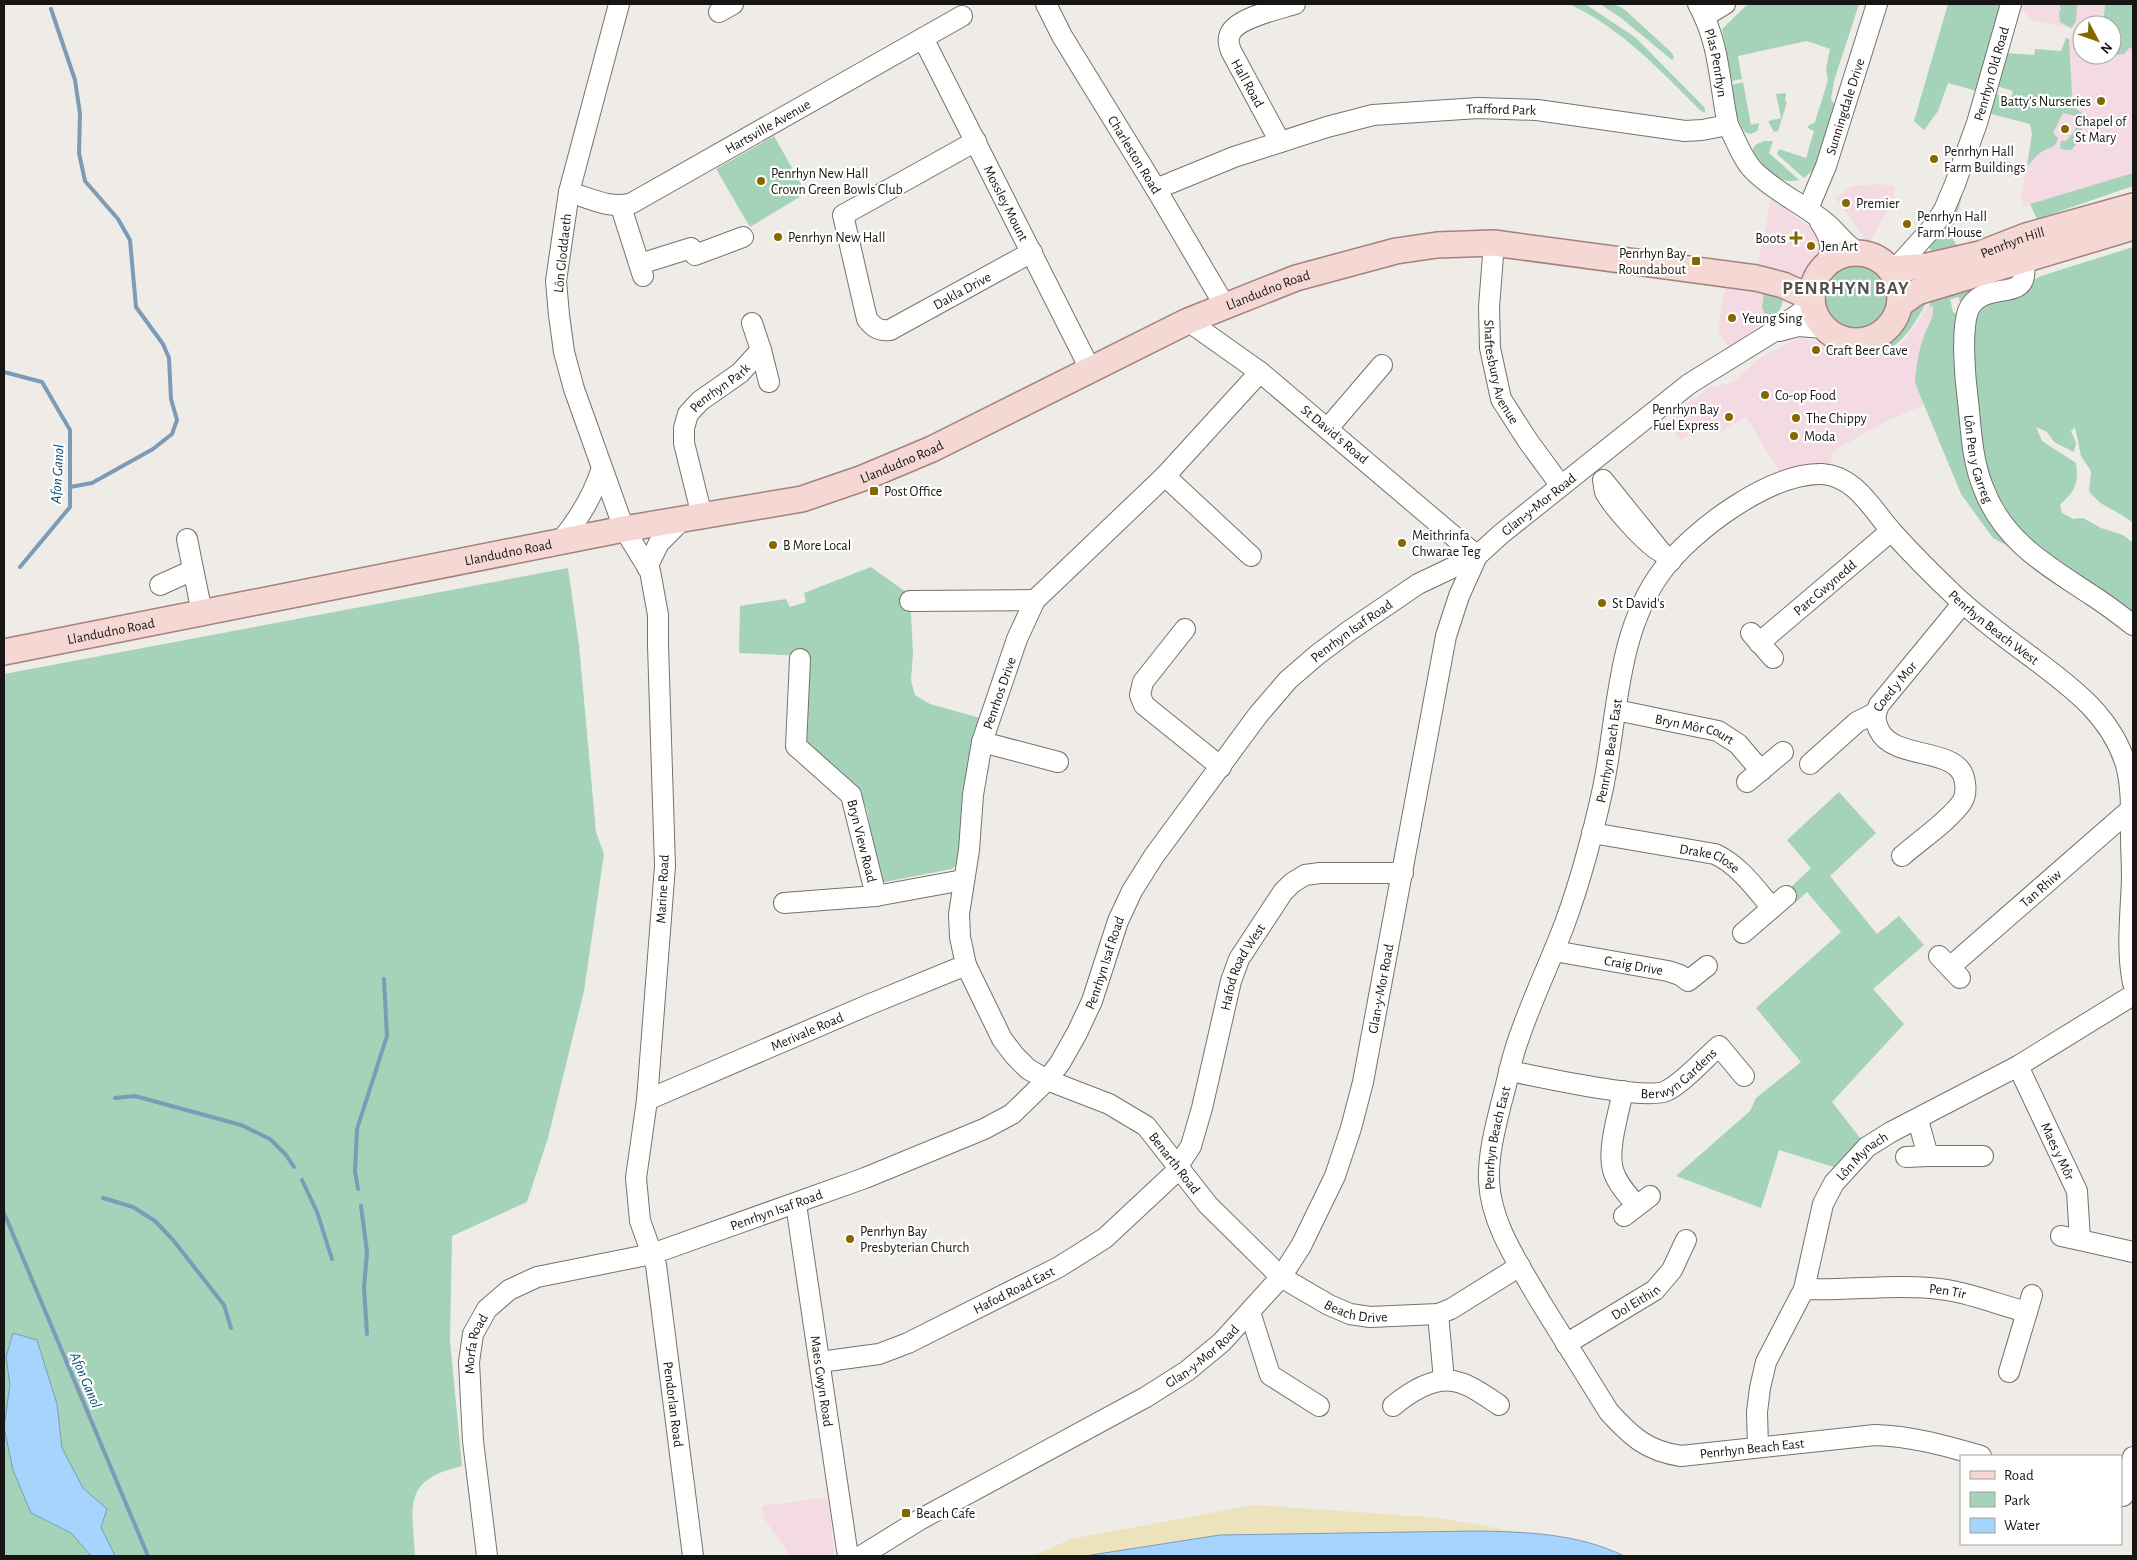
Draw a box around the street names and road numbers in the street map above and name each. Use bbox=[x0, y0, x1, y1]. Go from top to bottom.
street label: Penrhyn Old Road bbox=[1972, 25, 2012, 122]
street label: Plas Penrhyn bbox=[1701, 27, 1729, 98]
street label: Hall Road bbox=[1228, 57, 1266, 110]
street label: Sunningdale Drive bbox=[1824, 57, 1867, 157]
street label: Hartsville Avenue bbox=[723, 97, 813, 157]
street label: Trafford Park bbox=[1466, 102, 1537, 118]
street label: Charleston Road bbox=[1105, 114, 1163, 197]
street label: Mossley Mount bbox=[981, 164, 1031, 244]
street label: Lôn Gloddaeth bbox=[552, 213, 574, 293]
street label: Penrhyn Hill bbox=[1979, 225, 2046, 261]
street label: Llandudno Road bbox=[1224, 269, 1312, 313]
street label: Dakla Drive bbox=[931, 270, 994, 313]
street label: Shaftesbury Avenue bbox=[1481, 319, 1521, 427]
street label: Penrhyn Park bbox=[687, 361, 753, 415]
street label: St David's Road bbox=[1298, 403, 1371, 467]
street label: Lôn Pen y Garreg bbox=[1961, 414, 1995, 506]
street label: Llandudno Road bbox=[858, 439, 946, 486]
street label: Glan-y-Mor Road bbox=[1499, 471, 1579, 539]
street label: Llandudno Road bbox=[463, 537, 553, 568]
street label: Parc Gwynedd bbox=[1791, 558, 1859, 618]
street label: Penrhyn Beach West bbox=[1945, 588, 2041, 668]
street label: Penrhyn Isaf Road bbox=[1308, 598, 1395, 665]
street label: Llandudno Road bbox=[66, 616, 156, 647]
street label: Penrhos Drive bbox=[981, 655, 1019, 731]
street label: Coed y Mor bbox=[1871, 659, 1920, 714]
street label: Penrhyn Beach East bbox=[1594, 697, 1625, 804]
street label: Bryn Môr Court bbox=[1654, 712, 1737, 748]
street label: Bryn View Road bbox=[844, 798, 878, 884]
street label: Drake Close bbox=[1678, 842, 1742, 876]
street label: Marine Road bbox=[654, 854, 672, 924]
street label: Tan Rhiw bbox=[2018, 867, 2065, 910]
street label: Penrhyn Isaf Road bbox=[1083, 914, 1127, 1012]
street label: Hafod Road West bbox=[1219, 921, 1269, 1012]
street label: Glan-y-Mor Road bbox=[1366, 943, 1397, 1035]
street label: Craig Drive bbox=[1603, 954, 1664, 978]
street label: Merivale Road bbox=[769, 1010, 846, 1054]
street label: Berwyn Gardens bbox=[1640, 1046, 1720, 1101]
street label: Penrhyn Beach East bbox=[1483, 1085, 1513, 1191]
street label: Maes y Môr bbox=[2038, 1121, 2077, 1183]
street label: Benarth Road bbox=[1146, 1130, 1202, 1197]
street label: Lôn Mynach bbox=[1834, 1130, 1890, 1184]
street label: Penrhyn Isaf Road bbox=[729, 1188, 825, 1233]
street label: Hafod Road East bbox=[971, 1264, 1058, 1317]
street label: Pen Tir bbox=[1929, 1282, 1968, 1302]
street label: Dol Eithin bbox=[1609, 1283, 1664, 1323]
street label: Beach Drive bbox=[1322, 1298, 1388, 1325]
street label: Morfa Road bbox=[463, 1312, 491, 1375]
street label: Glan-y-Mor Road bbox=[1163, 1322, 1242, 1391]
street label: Maes Gwyn Road bbox=[807, 1335, 835, 1428]
street label: Pendorlan Road bbox=[660, 1361, 685, 1448]
street label: Penrhyn Beach East bbox=[1699, 1436, 1806, 1461]

